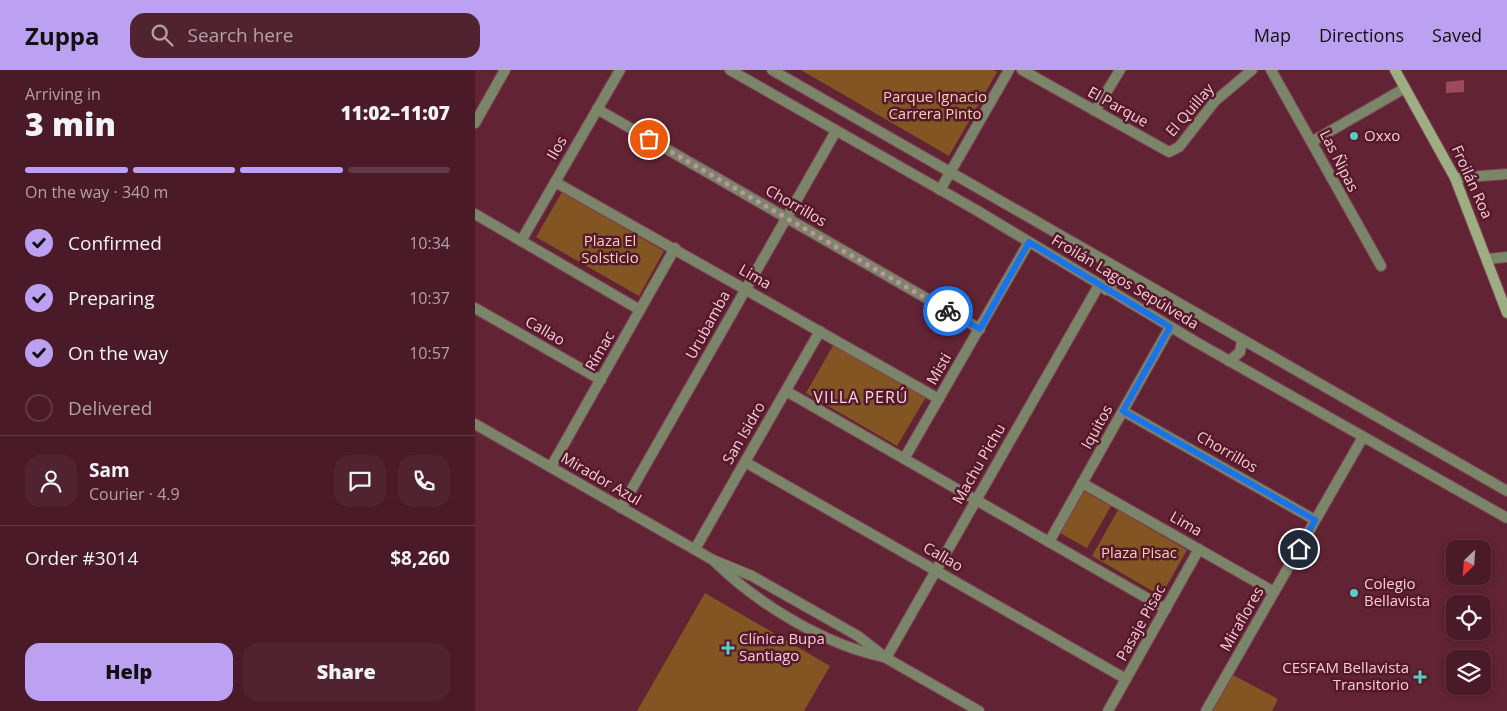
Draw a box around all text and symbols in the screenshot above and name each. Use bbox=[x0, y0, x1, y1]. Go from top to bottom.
search box bbox=[130, 13, 480, 58]
text: Zuppa bbox=[25, 19, 100, 52]
icon: search bbox=[148, 21, 176, 49]
text: Search here bbox=[188, 22, 293, 48]
text: Map bbox=[1254, 23, 1291, 47]
text: Directions bbox=[1319, 23, 1404, 47]
text: Saved bbox=[1432, 23, 1482, 47]
street label: El Quillay bbox=[1161, 78, 1218, 140]
street label: El Parque bbox=[1085, 81, 1152, 131]
text: Arriving in bbox=[25, 83, 101, 105]
park label: Parque Ignacio Carrera Pinto bbox=[883, 86, 987, 123]
text: 11:02–11:07 bbox=[340, 100, 450, 126]
text: 3 min bbox=[25, 102, 116, 145]
pin bbox=[628, 118, 670, 160]
icon: bag bbox=[635, 125, 663, 153]
place label: Oxxo bbox=[1364, 125, 1400, 145]
street label: Las Ñipas bbox=[1316, 126, 1364, 195]
marker: Oxxo bbox=[1348, 130, 1360, 142]
street label: Ilos bbox=[541, 132, 571, 163]
street label: Froilán Roa bbox=[1448, 142, 1498, 222]
street label: Chorrillos bbox=[762, 180, 831, 231]
text: On the way · 340 m bbox=[25, 181, 168, 203]
icon: check bbox=[25, 229, 53, 257]
street label: Froilán Lagos Sepúlveda bbox=[1048, 229, 1203, 333]
text: Confirmed bbox=[68, 230, 162, 256]
park label: Plaza El Solsticio bbox=[581, 230, 639, 267]
text: 10:34 bbox=[409, 232, 450, 254]
street label: Lima bbox=[736, 259, 775, 293]
icon: check bbox=[25, 284, 53, 312]
text: Preparing bbox=[68, 285, 155, 311]
courier bbox=[923, 286, 973, 336]
text: 10:37 bbox=[409, 287, 450, 309]
street label: Urubamba bbox=[680, 287, 734, 362]
icon: bike bbox=[934, 297, 962, 325]
street label: Callao bbox=[522, 311, 569, 349]
street label: Rímac bbox=[580, 327, 618, 374]
icon: check bbox=[25, 339, 53, 367]
text: On the way bbox=[68, 340, 168, 366]
text: 10:57 bbox=[409, 342, 450, 364]
street label: Misti bbox=[921, 349, 955, 388]
district label: VILLA PERÚ bbox=[813, 386, 909, 408]
text: Delivered bbox=[68, 395, 152, 421]
street label: San Isidro bbox=[717, 398, 769, 467]
street label: Iquitos bbox=[1076, 401, 1116, 452]
street label: Machu Pichu bbox=[947, 420, 1009, 507]
street label: Chorrillos bbox=[1193, 426, 1262, 477]
street label: Mirador Azul bbox=[558, 447, 645, 509]
button: person bbox=[25, 455, 77, 507]
button: chat bbox=[334, 455, 386, 507]
button: phone bbox=[398, 455, 450, 507]
text: Sam bbox=[89, 457, 130, 483]
text: Courier · 4.9 bbox=[89, 483, 180, 505]
street label: Lima bbox=[1167, 506, 1206, 540]
pin bbox=[1278, 528, 1320, 570]
icon: home bbox=[1285, 535, 1313, 563]
street label: Callao bbox=[920, 537, 967, 575]
north arrow bbox=[1446, 540, 1491, 585]
map controls bbox=[1446, 540, 1491, 695]
park label: Plaza Pisac bbox=[1101, 542, 1177, 562]
text: Order #3014 bbox=[25, 545, 138, 571]
text: $8,260 bbox=[390, 545, 450, 571]
place label: Colegio Bellavista bbox=[1364, 573, 1430, 610]
street label: Pasaje Pisac bbox=[1111, 581, 1169, 664]
street label: Miraflores bbox=[1215, 583, 1268, 654]
marker: Colegio Bellavista bbox=[1348, 587, 1360, 599]
button: locate bbox=[1446, 595, 1491, 640]
place label: Clínica Bupa Santiago bbox=[739, 628, 825, 665]
marker: Clínica Bupa Santiago bbox=[721, 641, 735, 655]
button: Help bbox=[25, 643, 233, 701]
button: Share bbox=[243, 643, 450, 701]
button: layers bbox=[1446, 650, 1491, 695]
place label: CESFAM Bellavista Transitorio bbox=[1282, 657, 1409, 694]
marker: CESFAM Bellavista Transitorio bbox=[1413, 670, 1427, 684]

